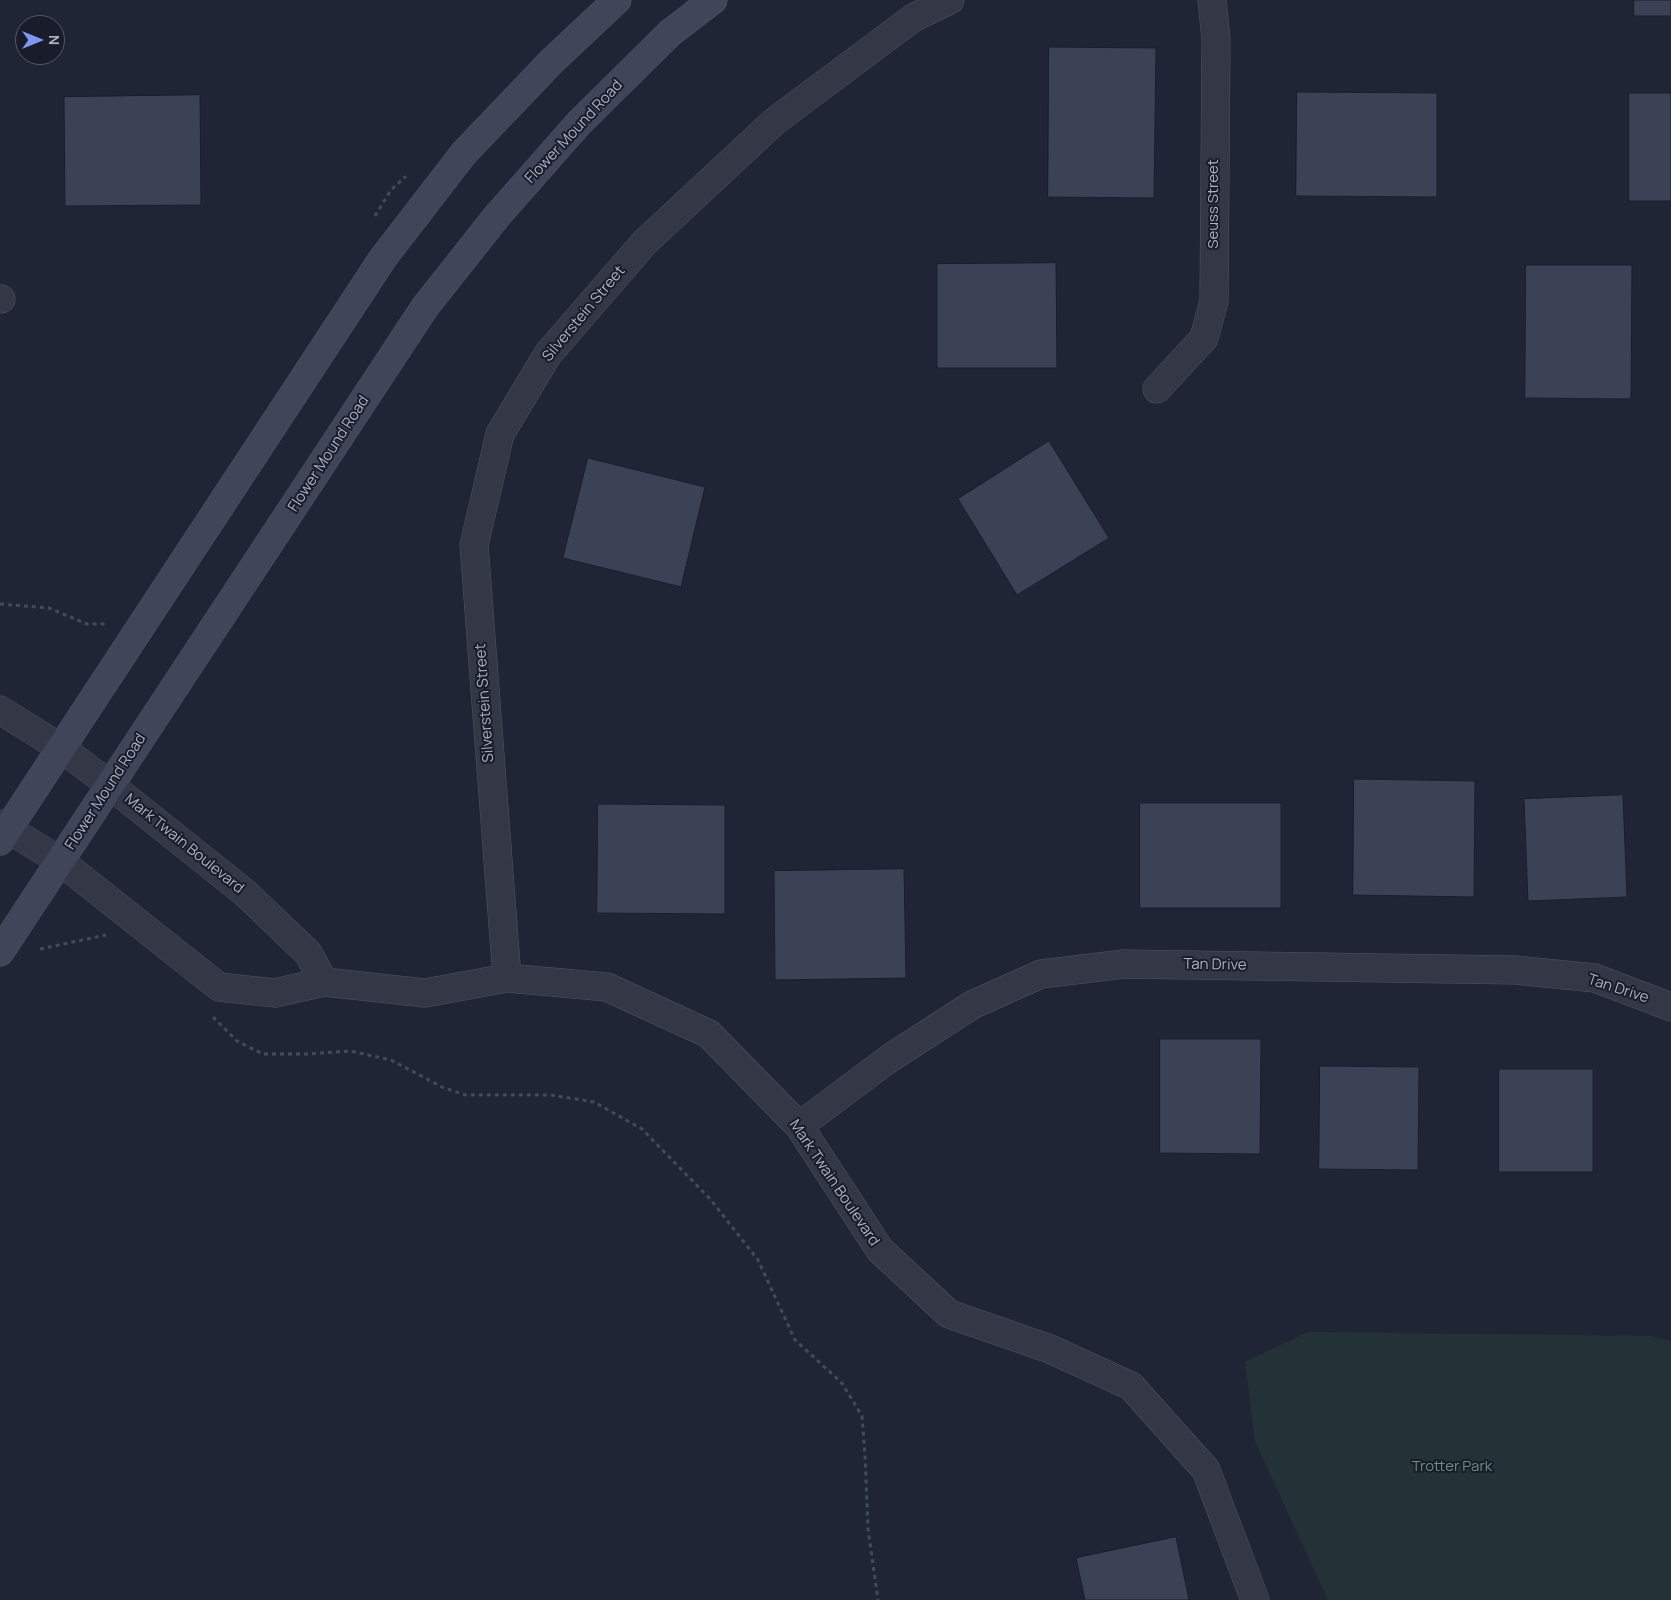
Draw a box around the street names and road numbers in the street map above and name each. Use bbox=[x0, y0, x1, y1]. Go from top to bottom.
street label: Flower Mound Road bbox=[521, 77, 627, 187]
street label: Seuss Street bbox=[1205, 159, 1223, 249]
street label: Silverstein Street bbox=[539, 263, 629, 365]
street label: Flower Mound Road bbox=[285, 393, 373, 515]
street label: Silverstein Street bbox=[472, 643, 498, 763]
street label: Flower Mound Road bbox=[62, 731, 150, 853]
street label: Mark Twain Boulevard bbox=[121, 790, 247, 898]
street label: Tan Drive bbox=[1183, 955, 1247, 975]
street label: Tan Drive bbox=[1585, 971, 1651, 1007]
street label: Mark Twain Boulevard bbox=[785, 1117, 883, 1249]

